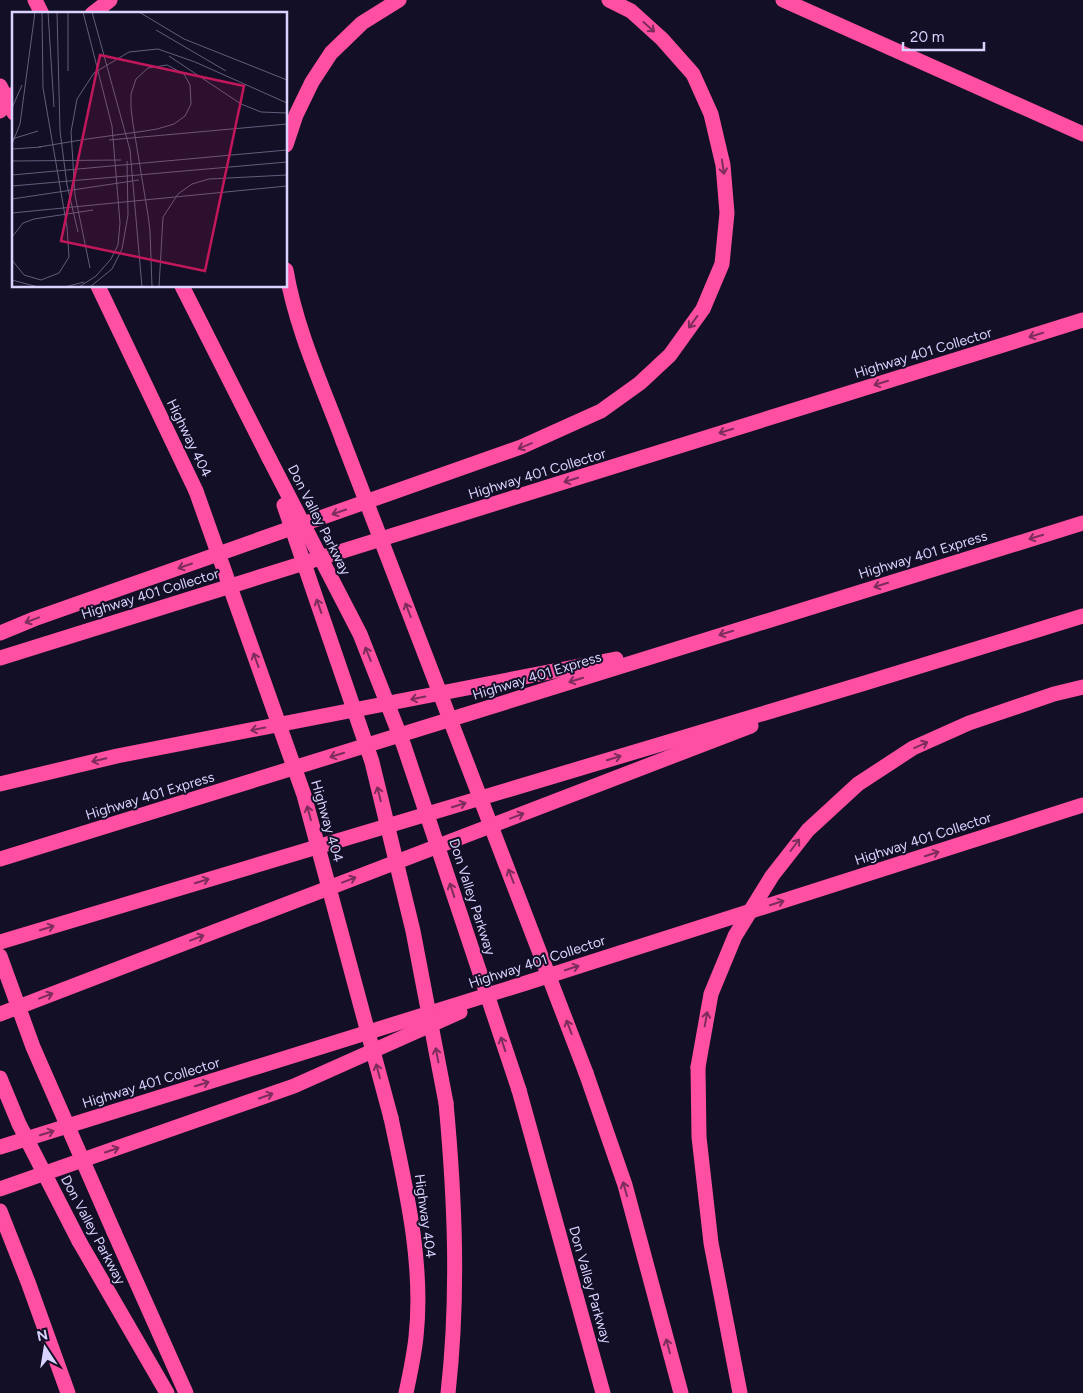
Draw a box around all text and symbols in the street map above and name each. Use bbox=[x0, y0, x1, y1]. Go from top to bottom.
inset map bbox=[12, 12, 288, 288]
scale bar bbox=[903, 20, 984, 52]
one-way arrow bbox=[643, 21, 656, 33]
text: 20 m bbox=[910, 28, 944, 46]
one-way arrow bbox=[718, 159, 728, 175]
one-way arrow bbox=[688, 315, 698, 329]
street label: Highway 401 Collector bbox=[852, 324, 994, 382]
one-way arrow bbox=[1029, 330, 1045, 340]
one-way arrow bbox=[874, 379, 890, 388]
street label: Highway 404 bbox=[163, 396, 215, 480]
one-way arrow bbox=[719, 427, 735, 437]
one-way arrow bbox=[518, 441, 533, 451]
street label: Highway 401 Collector bbox=[466, 445, 608, 503]
street label: Don Valley Parkway bbox=[284, 462, 354, 579]
one-way arrow bbox=[564, 476, 579, 485]
one-way arrow bbox=[331, 508, 347, 517]
street label: Highway 401 Express bbox=[856, 527, 990, 583]
one-way arrow bbox=[1029, 533, 1045, 542]
one-way arrow bbox=[178, 562, 194, 571]
street label: Highway 401 Collector bbox=[79, 565, 221, 623]
one-way arrow bbox=[874, 581, 890, 591]
one-way arrow bbox=[314, 599, 323, 615]
one-way arrow bbox=[403, 602, 412, 618]
one-way arrow bbox=[25, 616, 40, 625]
one-way arrow bbox=[718, 629, 734, 639]
one-way arrow bbox=[363, 647, 372, 662]
street label: Highway 401 Express bbox=[470, 648, 604, 704]
one-way arrow bbox=[251, 652, 260, 668]
one-way arrow bbox=[568, 676, 584, 686]
one-way arrow bbox=[410, 693, 426, 703]
one-way arrow bbox=[251, 724, 267, 734]
one-way arrow bbox=[913, 739, 928, 749]
one-way arrow bbox=[329, 751, 345, 761]
one-way arrow bbox=[606, 753, 622, 763]
one-way arrow bbox=[91, 756, 107, 766]
street label: Highway 401 Express bbox=[83, 768, 217, 824]
street label: Highway 404 bbox=[307, 778, 347, 864]
one-way arrow bbox=[374, 787, 383, 803]
one-way arrow bbox=[450, 799, 466, 809]
one-way arrow bbox=[303, 806, 313, 822]
street label: Highway 401 Collector bbox=[852, 809, 994, 869]
one-way arrow bbox=[509, 811, 524, 820]
street label: Don Valley Parkway bbox=[445, 837, 499, 958]
one-way arrow bbox=[790, 839, 801, 852]
one-way arrow bbox=[924, 848, 940, 858]
one-way arrow bbox=[505, 868, 514, 883]
one-way arrow bbox=[341, 875, 356, 884]
one-way arrow bbox=[194, 876, 210, 886]
one-way arrow bbox=[447, 882, 456, 898]
one-way arrow bbox=[769, 898, 784, 907]
one-way arrow bbox=[38, 923, 54, 933]
street label: Highway 401 Collector bbox=[466, 932, 608, 992]
one-way arrow bbox=[189, 933, 204, 942]
one-way arrow bbox=[564, 963, 580, 973]
one-way arrow bbox=[37, 991, 53, 1000]
one-way arrow bbox=[702, 1012, 712, 1028]
one-way arrow bbox=[564, 1020, 573, 1036]
one-way arrow bbox=[498, 1036, 507, 1052]
one-way arrow bbox=[431, 1048, 441, 1064]
street label: Highway 401 Collector bbox=[80, 1054, 222, 1112]
one-way arrow bbox=[373, 1064, 383, 1080]
one-way arrow bbox=[193, 1079, 209, 1089]
one-way arrow bbox=[257, 1091, 273, 1100]
one-way arrow bbox=[38, 1127, 54, 1137]
one-way arrow bbox=[104, 1144, 120, 1154]
street label: Don Valley Parkway bbox=[57, 1172, 129, 1288]
street label: Highway 404 bbox=[411, 1173, 439, 1259]
one-way arrow bbox=[620, 1181, 630, 1197]
street label: Don Valley Parkway bbox=[565, 1224, 615, 1346]
north arrow bbox=[20, 1323, 70, 1373]
text: N bbox=[35, 1326, 49, 1345]
one-way arrow bbox=[663, 1338, 672, 1354]

